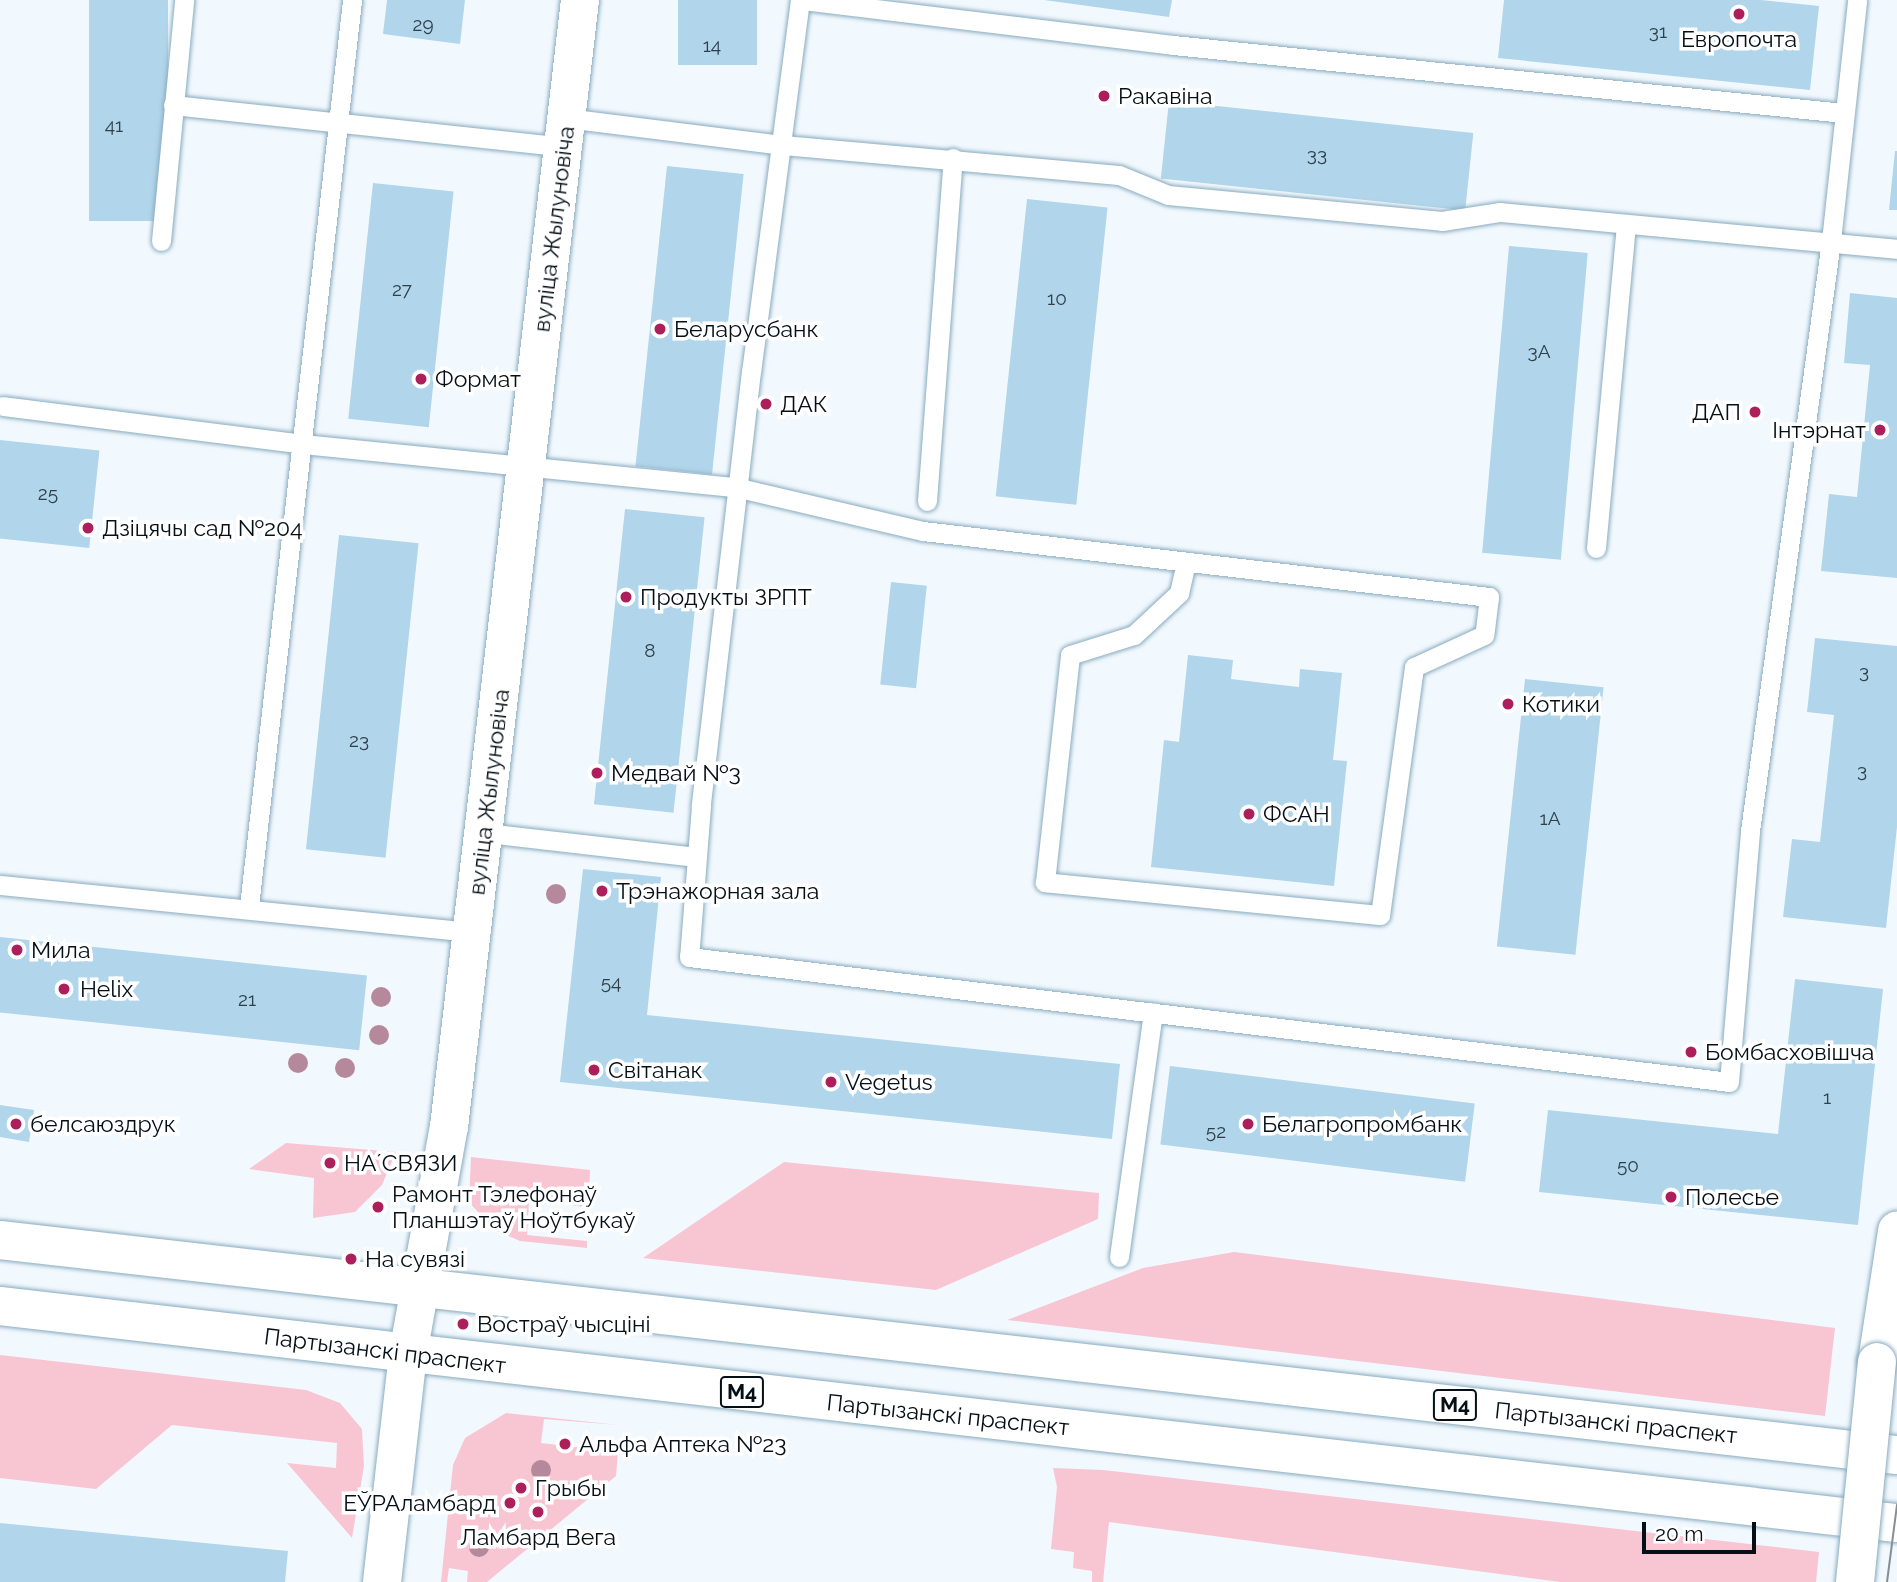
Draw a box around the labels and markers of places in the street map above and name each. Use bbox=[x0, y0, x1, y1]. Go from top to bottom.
marker: Европочта bbox=[1731, 6, 1747, 22]
place label: Европочта bbox=[1681, 25, 1797, 53]
place label: Ракавіна bbox=[1118, 82, 1212, 110]
marker: Ракавіна bbox=[1096, 88, 1112, 104]
place label: Беларусбанк bbox=[674, 315, 818, 343]
marker: Беларусбанк bbox=[652, 321, 668, 337]
place label: Формат bbox=[435, 365, 521, 393]
marker: Формат bbox=[413, 371, 429, 387]
place label: ДАК bbox=[780, 390, 827, 418]
marker: ДАК bbox=[758, 396, 774, 412]
place label: ДАП bbox=[1692, 398, 1741, 426]
marker: ДАП bbox=[1747, 404, 1763, 420]
place label: Інтэрнат bbox=[1772, 416, 1866, 444]
marker: Інтэрнат bbox=[1872, 422, 1888, 438]
place label: Дзіцячы сад №204 bbox=[102, 514, 303, 542]
marker: Дзіцячы сад №204 bbox=[80, 520, 96, 536]
place label: Продукты ЗРПТ bbox=[640, 583, 812, 611]
marker: Продукты ЗРПТ bbox=[618, 589, 634, 605]
place label: Котики bbox=[1522, 690, 1600, 718]
marker: Котики bbox=[1500, 696, 1516, 712]
place label: Медвай №3 bbox=[611, 759, 741, 787]
marker: Медвай №3 bbox=[589, 765, 605, 781]
place label: ФСАН bbox=[1263, 800, 1330, 828]
marker: ФСАН bbox=[1241, 806, 1257, 822]
place label: Трэнажорная зала bbox=[616, 877, 819, 905]
marker: Трэнажорная зала bbox=[594, 883, 610, 899]
place label: Мила bbox=[31, 936, 90, 964]
marker: Мила bbox=[9, 942, 25, 958]
place label: Helix bbox=[80, 975, 133, 1003]
marker: Helix bbox=[54, 979, 74, 999]
place label: Бомбасховішча bbox=[1705, 1038, 1874, 1066]
marker: Бомбасховішча bbox=[1683, 1044, 1699, 1060]
place label: Світанак bbox=[608, 1056, 702, 1084]
marker: Світанак bbox=[586, 1062, 602, 1078]
place label: Vegetus bbox=[845, 1068, 933, 1096]
marker: Vegetus bbox=[823, 1074, 839, 1090]
place label: белсаюздрук bbox=[30, 1110, 176, 1138]
place label: Белагропромбанк bbox=[1262, 1110, 1462, 1138]
marker: белсаюздрук bbox=[8, 1116, 24, 1132]
marker: Белагропромбанк bbox=[1240, 1116, 1256, 1132]
place label: НАʼСВЯЗИ bbox=[344, 1149, 457, 1177]
marker: НАʼСВЯЗИ bbox=[322, 1155, 338, 1171]
place label: Рамонт Тэлефонаў Планшэтаў Ноўтбукаў bbox=[392, 1180, 636, 1234]
place label: Полесье bbox=[1685, 1183, 1779, 1211]
marker: Полесье bbox=[1663, 1189, 1679, 1205]
marker: Рамонт Тэлефонаў Планшэтаў Ноўтбукаў bbox=[370, 1199, 386, 1215]
place label: На сувязі bbox=[365, 1245, 465, 1273]
marker: На сувязі bbox=[343, 1251, 359, 1267]
place label: Востраў чысціні bbox=[477, 1310, 651, 1338]
marker: Востраў чысціні bbox=[455, 1316, 471, 1332]
place label: Альфа Аптека №23 bbox=[579, 1430, 787, 1458]
marker: Альфа Аптека №23 bbox=[557, 1436, 573, 1452]
place label: Грыбы bbox=[535, 1474, 606, 1502]
marker: Грыбы bbox=[513, 1480, 529, 1496]
place label: ЕЎРАламбард bbox=[343, 1489, 496, 1517]
marker: ЕЎРАламбард bbox=[502, 1495, 518, 1511]
marker: Ламбард Вега bbox=[530, 1504, 546, 1520]
place label: Ламбард Вега bbox=[460, 1523, 616, 1551]

